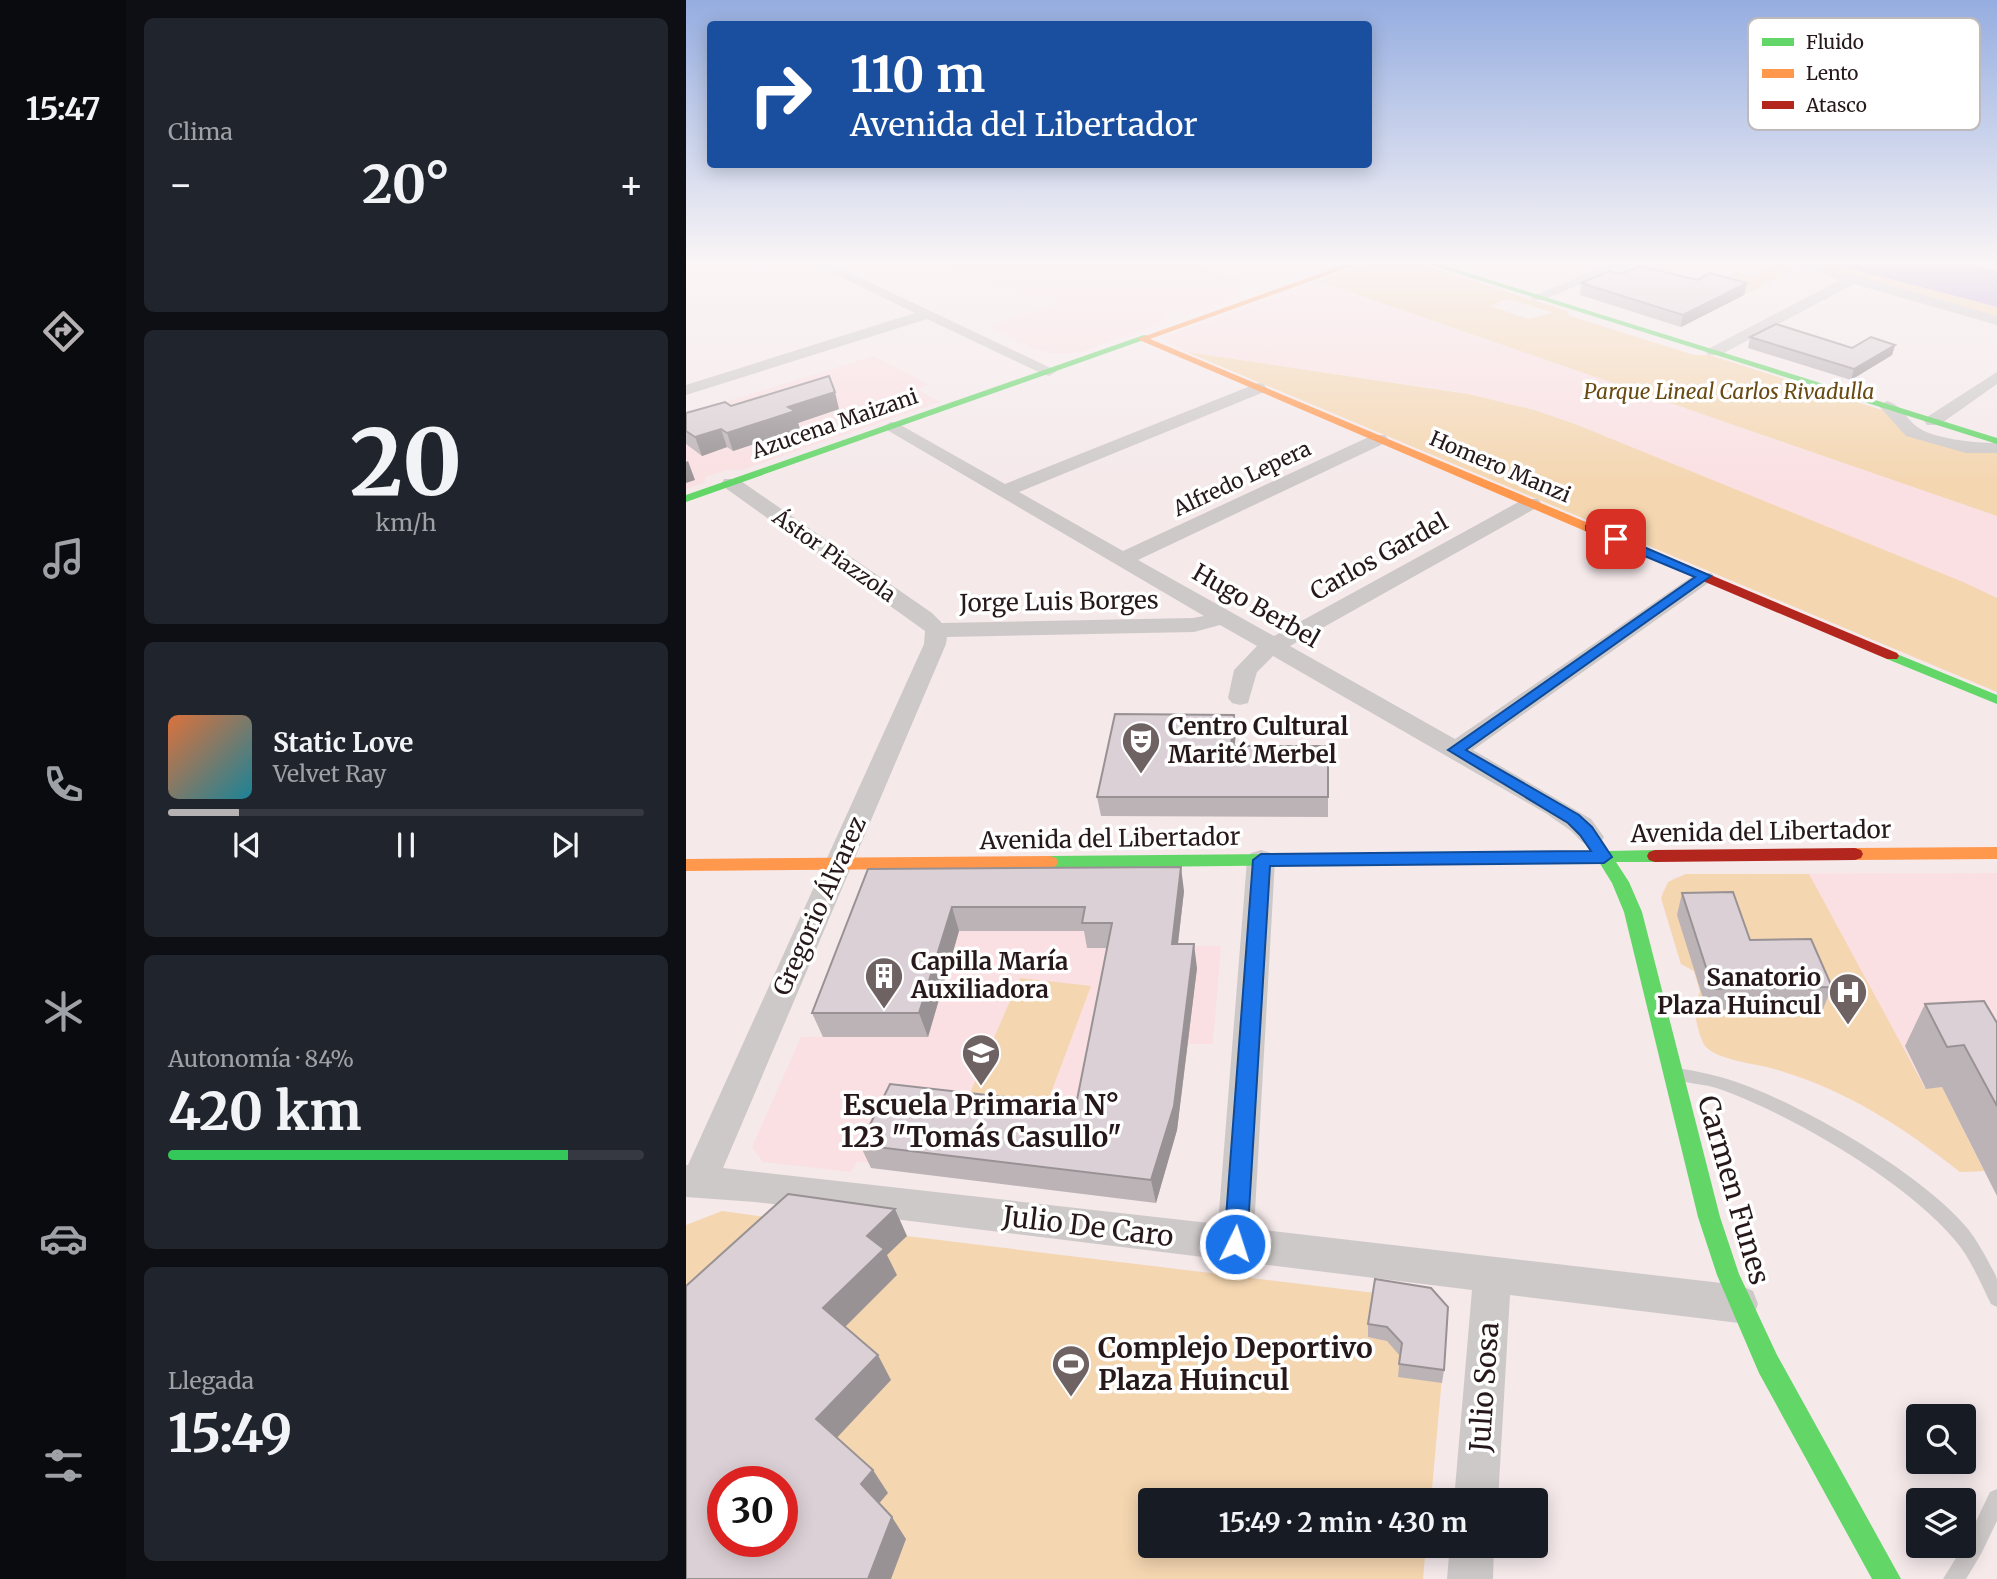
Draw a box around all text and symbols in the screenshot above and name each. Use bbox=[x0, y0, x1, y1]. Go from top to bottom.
legend bbox=[1748, 18, 1980, 130]
text: Fluido bbox=[1806, 30, 1864, 54]
text: 110 m bbox=[850, 44, 985, 105]
icon: right bbox=[735, 49, 826, 140]
text: Lento bbox=[1806, 61, 1858, 85]
text: 15:47 bbox=[26, 89, 100, 129]
text: Atasco bbox=[1805, 93, 1867, 117]
text: Avenida del Libertador bbox=[850, 105, 1198, 145]
text: Clima bbox=[168, 117, 233, 146]
text: 20° bbox=[362, 152, 450, 217]
text: − bbox=[168, 161, 193, 208]
text: + bbox=[619, 161, 644, 208]
icon: directions bbox=[39, 307, 88, 356]
park label: Parque Lineal Carlos Rivadulla bbox=[1584, 378, 1874, 405]
street label: Azucena Maizani bbox=[747, 382, 922, 465]
text: 20 bbox=[350, 405, 462, 520]
street label: Homero Manzi bbox=[1426, 425, 1575, 508]
street label: Alfredo Lepera bbox=[1168, 435, 1315, 523]
street label: Ástor Piazzola bbox=[767, 502, 901, 608]
street label: Carlos Gardel bbox=[1304, 506, 1453, 607]
text: km/h bbox=[376, 508, 436, 537]
pin bbox=[1586, 509, 1646, 569]
icon: arrive bbox=[1597, 520, 1635, 558]
icon: music bbox=[39, 534, 88, 583]
street label: Hugo Berbel bbox=[1187, 557, 1325, 654]
street label: Jorge Luis Borges bbox=[958, 584, 1159, 619]
place label: Centro Cultural Marité Merbel bbox=[1168, 711, 1349, 770]
theatre icon: Centro Cultural Marité Merbel bbox=[1120, 720, 1162, 775]
text: Static Love bbox=[273, 726, 413, 759]
text: Velvet Ray bbox=[273, 759, 386, 788]
icon: phone bbox=[39, 760, 88, 809]
street label: Gregorio Álvarez bbox=[766, 811, 873, 1000]
street label: Avenida del Libertador bbox=[1629, 814, 1892, 849]
street label: Avenida del Libertador bbox=[978, 821, 1241, 856]
icon: previous bbox=[228, 826, 266, 864]
icon: pause bbox=[387, 826, 425, 864]
icon: next bbox=[546, 826, 584, 864]
place label: Capilla María Auxiliadora bbox=[910, 946, 1068, 1005]
building icon: Capilla María Auxiliadora bbox=[863, 955, 905, 1010]
place label: Sanatorio Plaza Huincul bbox=[1657, 962, 1821, 1021]
hospital icon: Sanatorio Plaza Huincul bbox=[1827, 971, 1869, 1026]
icon: climate bbox=[39, 987, 88, 1036]
school or university icon: Escuela Primaria N° 123 "Tomás Casullo" bbox=[960, 1032, 1002, 1087]
text: Autonomía · 84% bbox=[168, 1044, 354, 1073]
text: 420 km bbox=[168, 1079, 362, 1144]
place label: Escuela Primaria N° 123 "Tomás Casullo" bbox=[840, 1087, 1122, 1155]
street label: Carmen Funes bbox=[1690, 1091, 1778, 1289]
street label: Julio De Caro bbox=[999, 1198, 1176, 1254]
position arrow bbox=[1198, 1207, 1272, 1281]
icon: car bbox=[39, 1214, 88, 1263]
street label: Julio Sosa bbox=[1461, 1321, 1506, 1454]
place label: Complejo Deportivo Plaza Huincul bbox=[1098, 1330, 1373, 1398]
sports icon: Complejo Deportivo Plaza Huincul bbox=[1050, 1343, 1092, 1398]
text: Llegada bbox=[168, 1366, 254, 1395]
text: 15:49 bbox=[168, 1401, 292, 1466]
map controls bbox=[1906, 1404, 1976, 1558]
button: search bbox=[1906, 1404, 1976, 1474]
icon: filters bbox=[39, 1441, 88, 1490]
speed limit sign: 30 bbox=[707, 1466, 798, 1557]
button: layers bbox=[1906, 1488, 1976, 1558]
text: 15:49 · 2 min · 430 m bbox=[1219, 1506, 1467, 1539]

